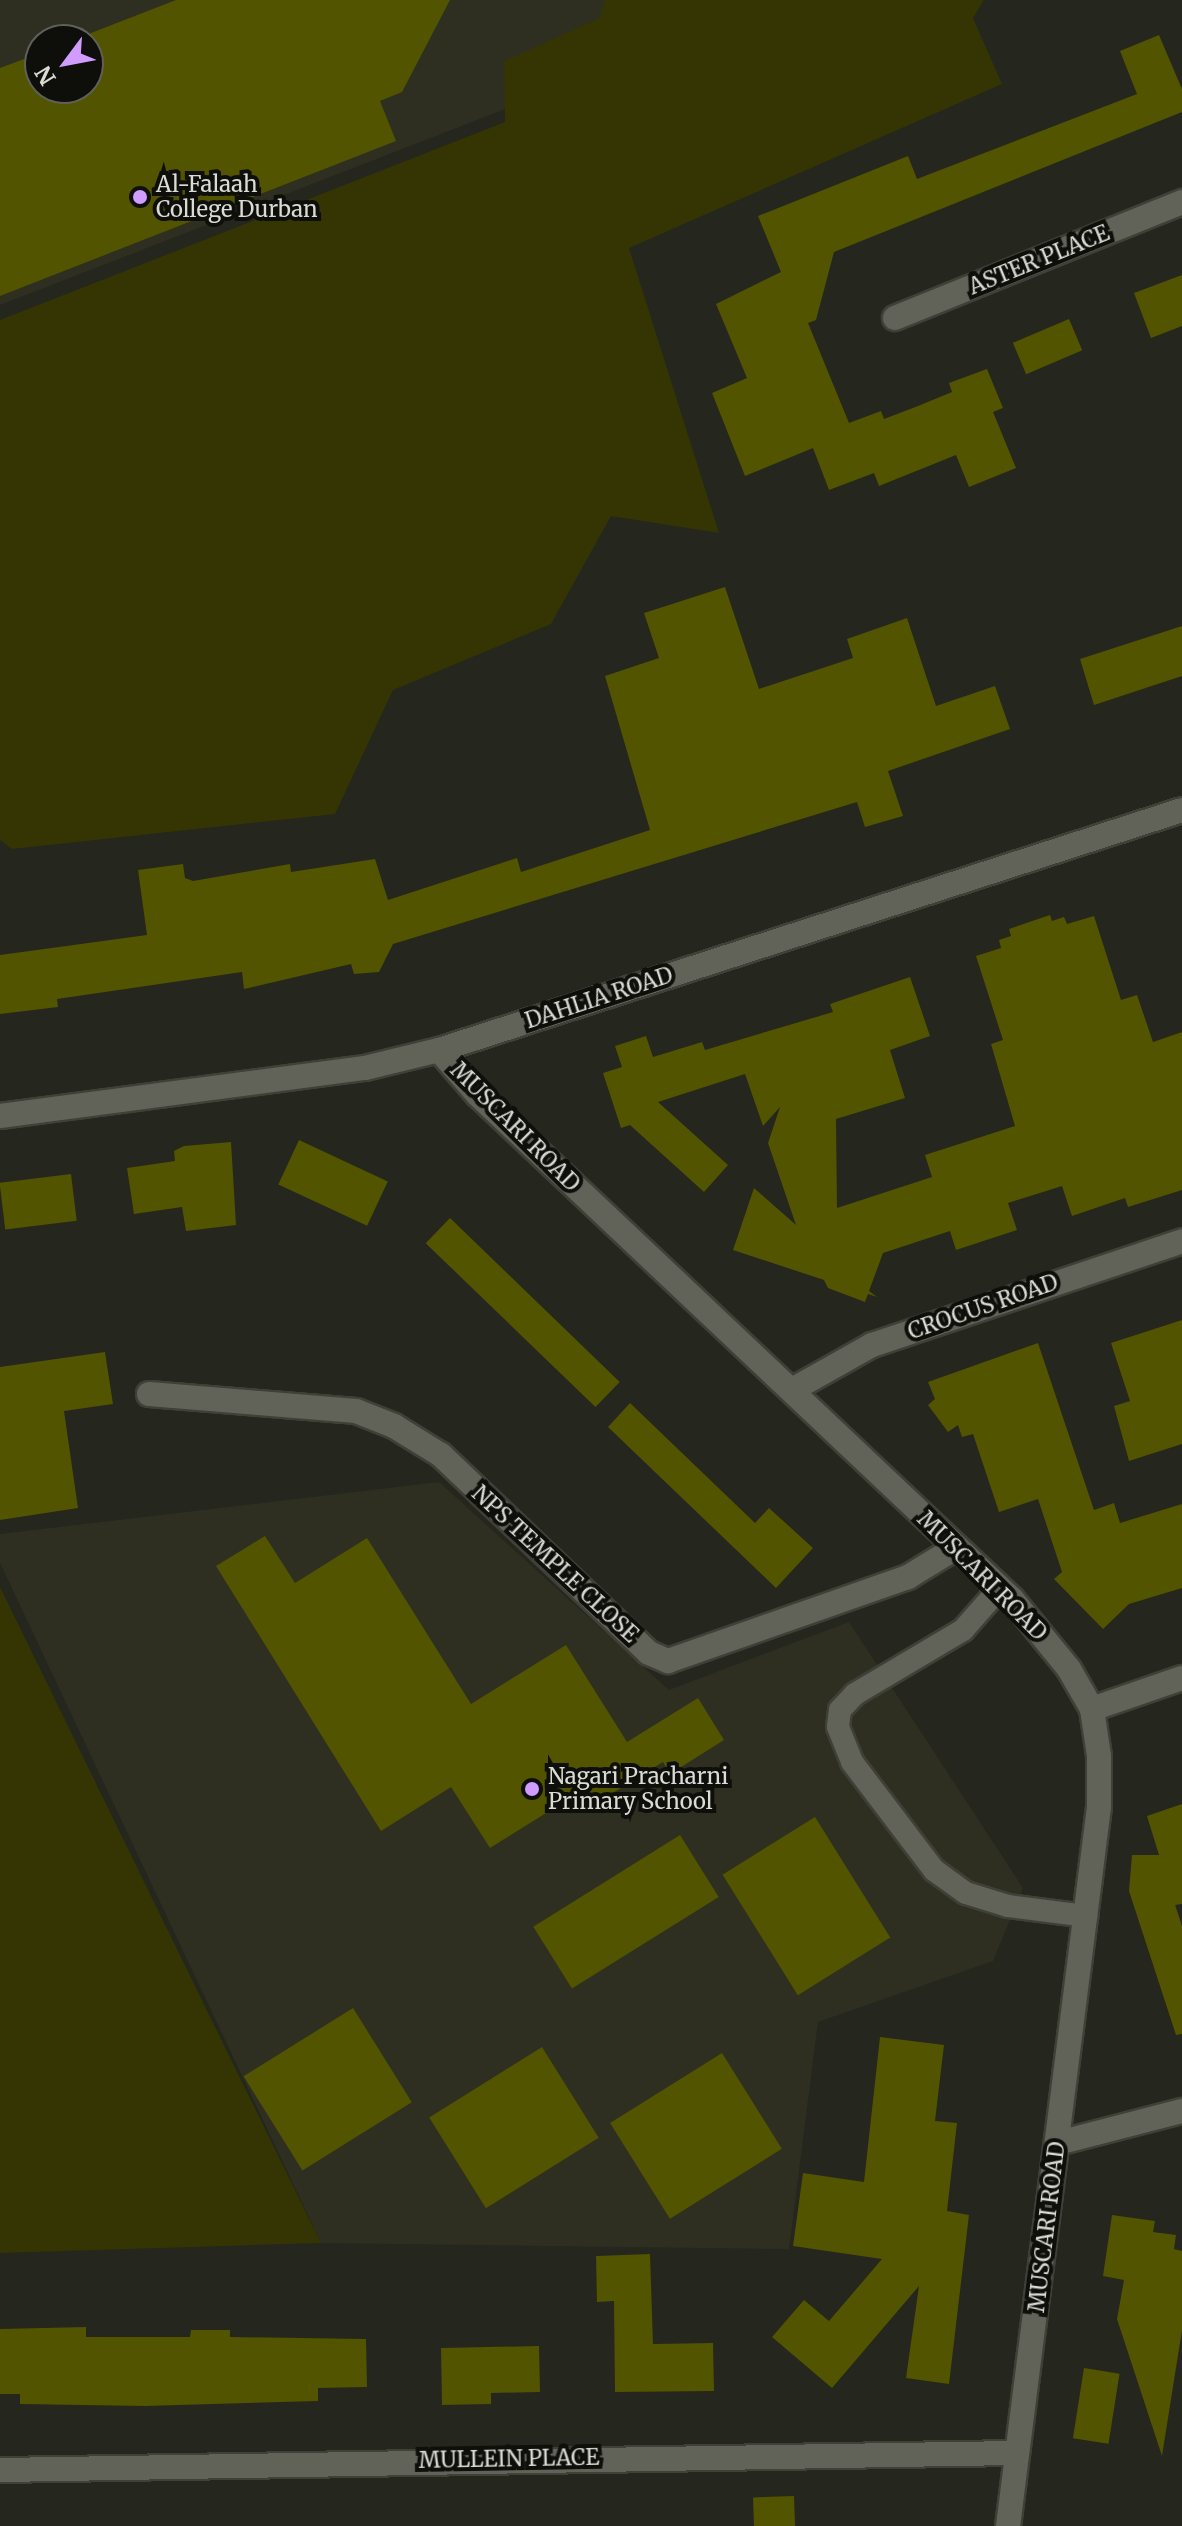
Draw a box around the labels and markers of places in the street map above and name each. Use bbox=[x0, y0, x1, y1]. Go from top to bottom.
place label: Al-Falaah College Durban bbox=[156, 171, 318, 222]
marker: Al-Falaah College Durban bbox=[131, 188, 149, 206]
place label: Nagari Pracharni Primary School bbox=[548, 1763, 728, 1814]
marker: Nagari Pracharni Primary School bbox=[523, 1780, 541, 1798]

